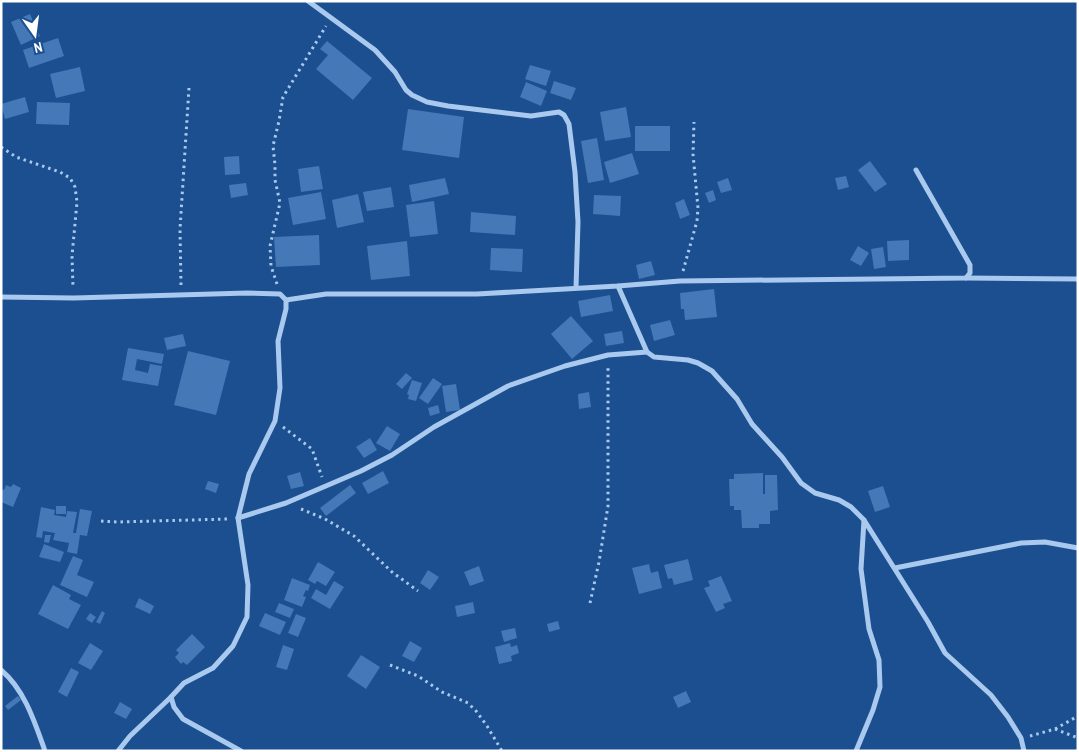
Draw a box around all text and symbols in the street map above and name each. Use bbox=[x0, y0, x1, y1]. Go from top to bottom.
north arrow bbox=[10, 10, 60, 60]
text: N bbox=[32, 38, 44, 57]

